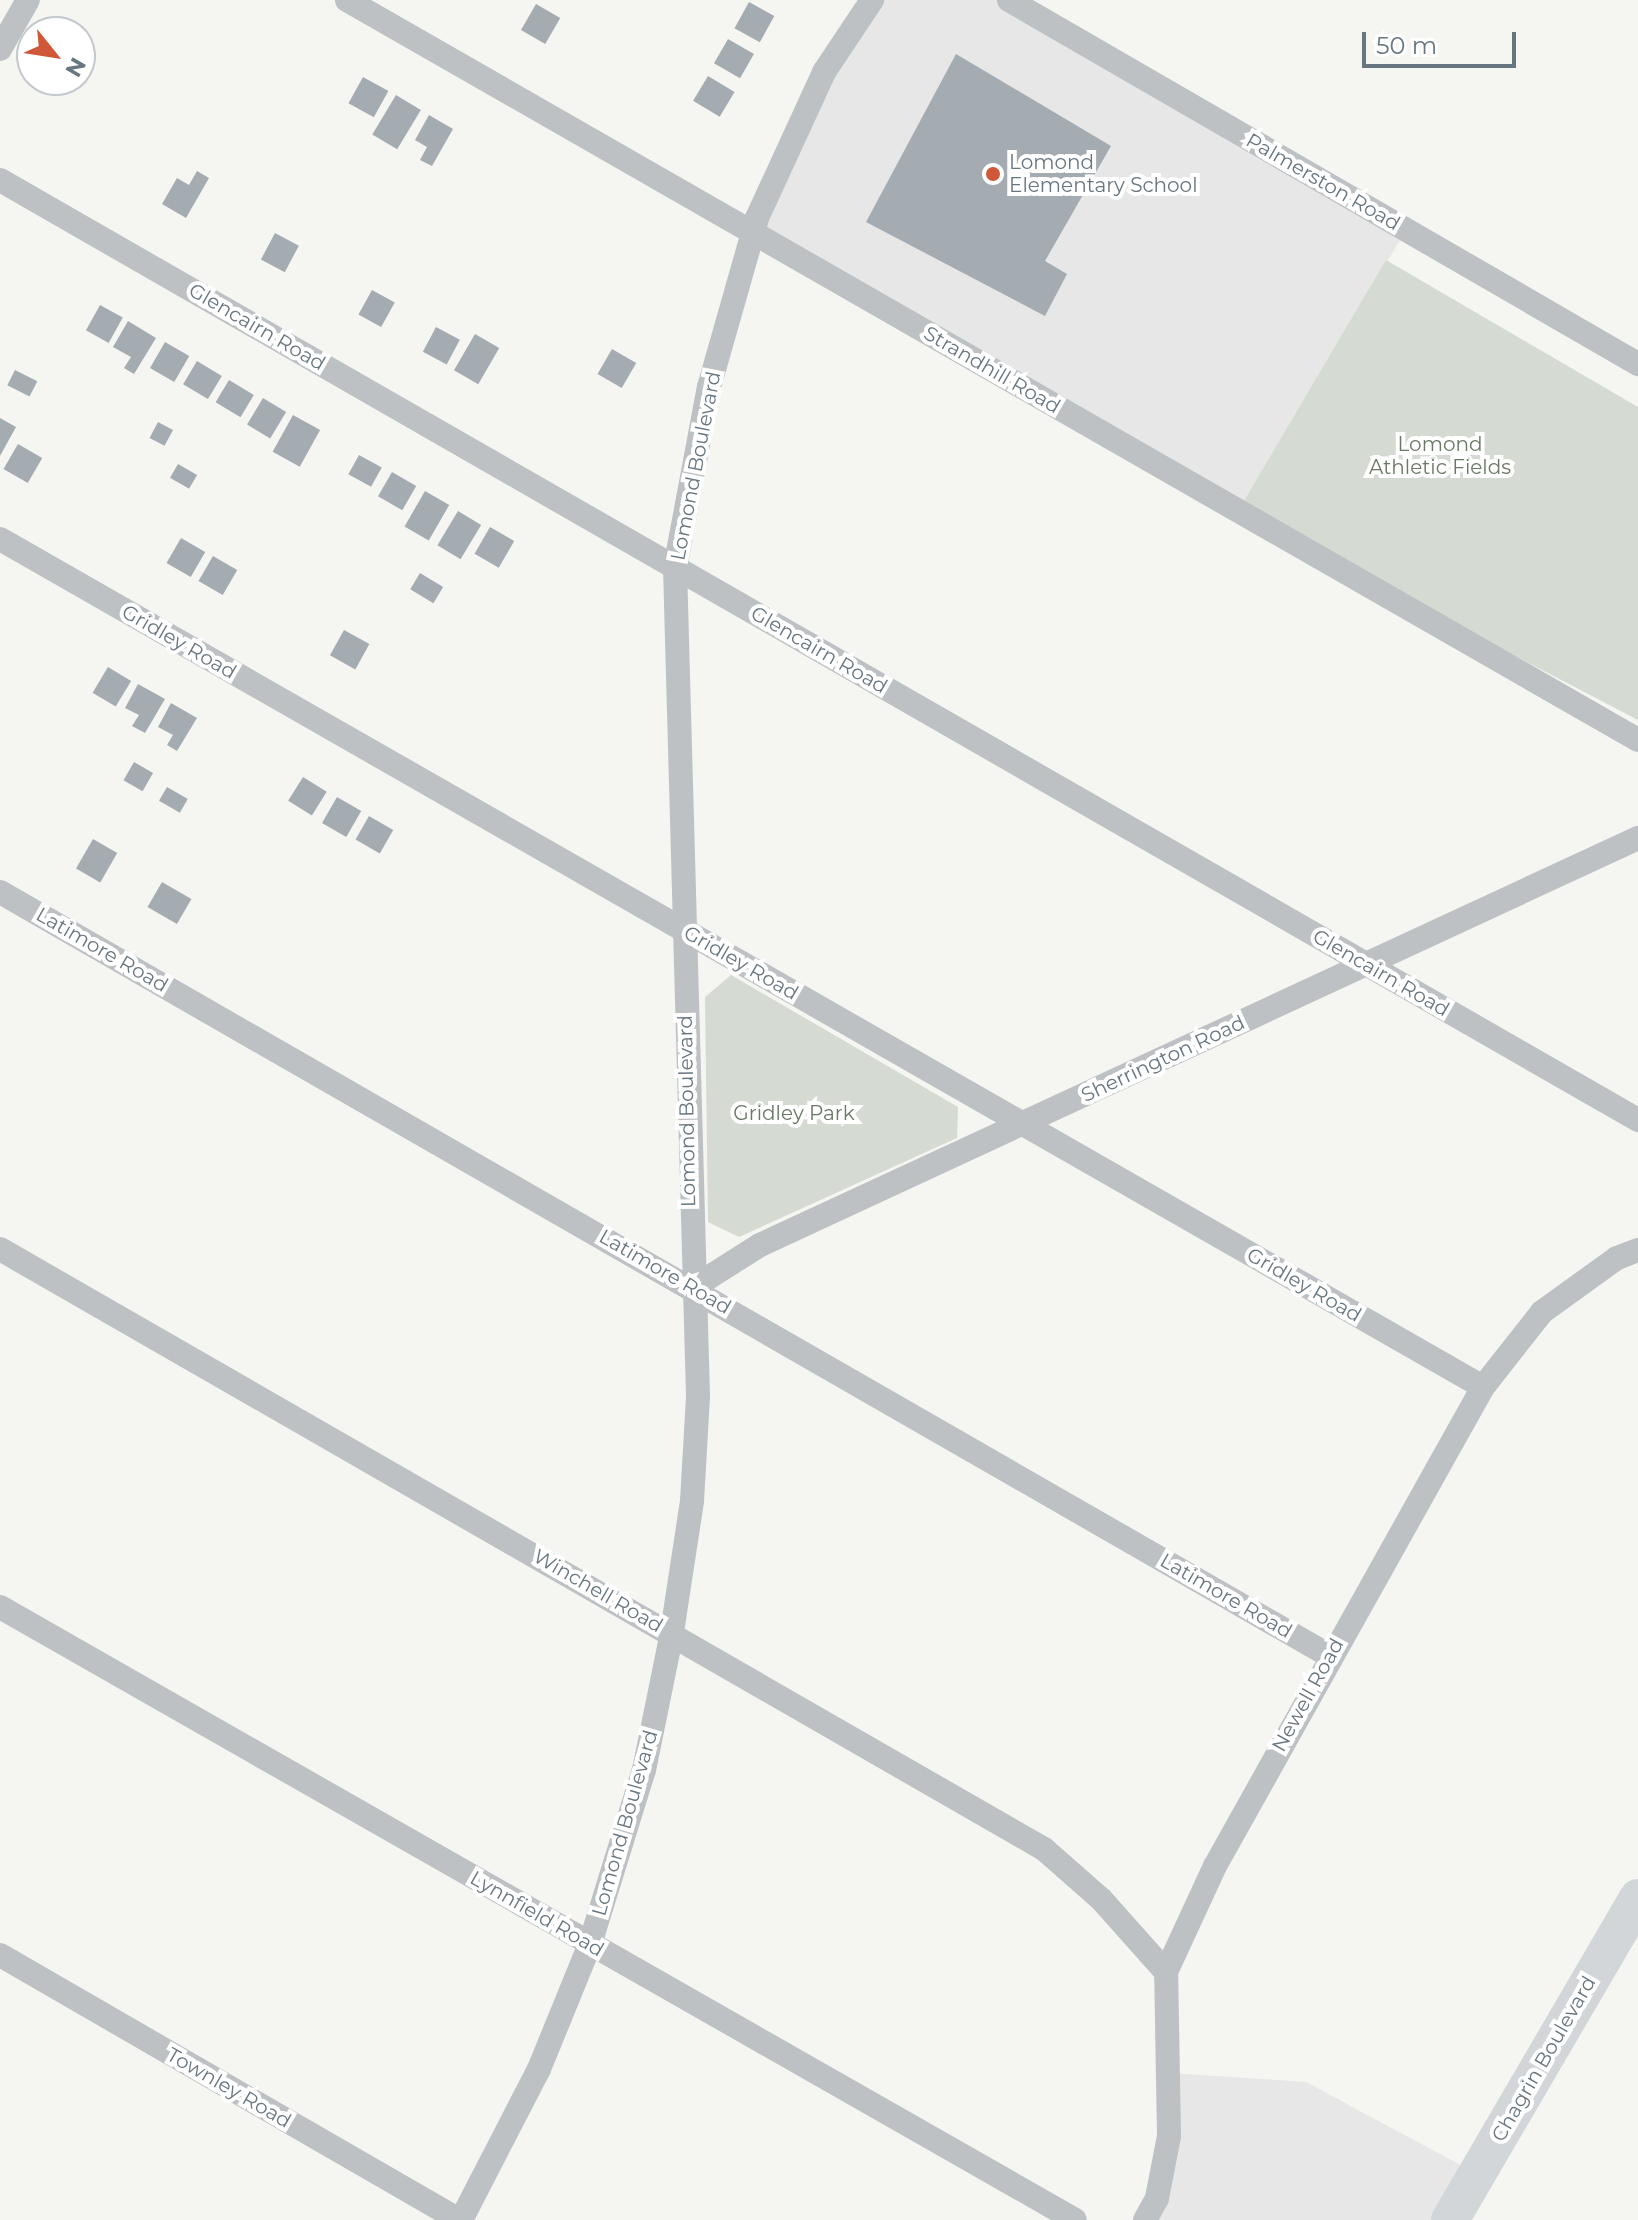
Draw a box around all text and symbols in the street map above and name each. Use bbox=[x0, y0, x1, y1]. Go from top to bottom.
north arrow bbox=[16, 16, 96, 96]
scale bar bbox=[1366, 16, 1520, 66]
text: 50 m bbox=[1376, 31, 1437, 60]
text: N bbox=[59, 53, 92, 82]
street label: Palmerston Road bbox=[1242, 128, 1404, 236]
place label: Lomond Elementary School bbox=[1009, 150, 1198, 197]
marker: Lomond Elementary School bbox=[984, 165, 1002, 183]
street label: Glencairn Road bbox=[184, 278, 330, 376]
street label: Strandhill Road bbox=[919, 321, 1065, 419]
street label: Lomond Boulevard bbox=[666, 369, 726, 563]
park label: Lomond Athletic Fields bbox=[1369, 432, 1511, 479]
street label: Gridley Road bbox=[118, 600, 240, 684]
street label: Glencairn Road bbox=[746, 601, 892, 699]
street label: Latimore Road bbox=[32, 903, 172, 997]
street label: Gridley Road bbox=[680, 921, 802, 1005]
street label: Glencairn Road bbox=[1308, 924, 1454, 1022]
street label: Sherrington Road bbox=[1077, 1011, 1249, 1107]
street label: Lomond Boulevard bbox=[673, 1015, 701, 1207]
park label: Gridley Park bbox=[733, 1101, 855, 1125]
street label: Latimore Road bbox=[595, 1225, 735, 1319]
street label: Gridley Road bbox=[1243, 1243, 1365, 1327]
street label: Winchell Road bbox=[529, 1544, 667, 1638]
street label: Latimore Road bbox=[1156, 1549, 1296, 1643]
street label: Newell Road bbox=[1267, 1634, 1349, 1756]
street label: Lomond Boulevard bbox=[587, 1727, 663, 1919]
street label: Lynnfield Road bbox=[466, 1866, 608, 1962]
street label: Chagrin Boulevard bbox=[1487, 1972, 1601, 2146]
street label: Townley Road bbox=[163, 2043, 295, 2133]

